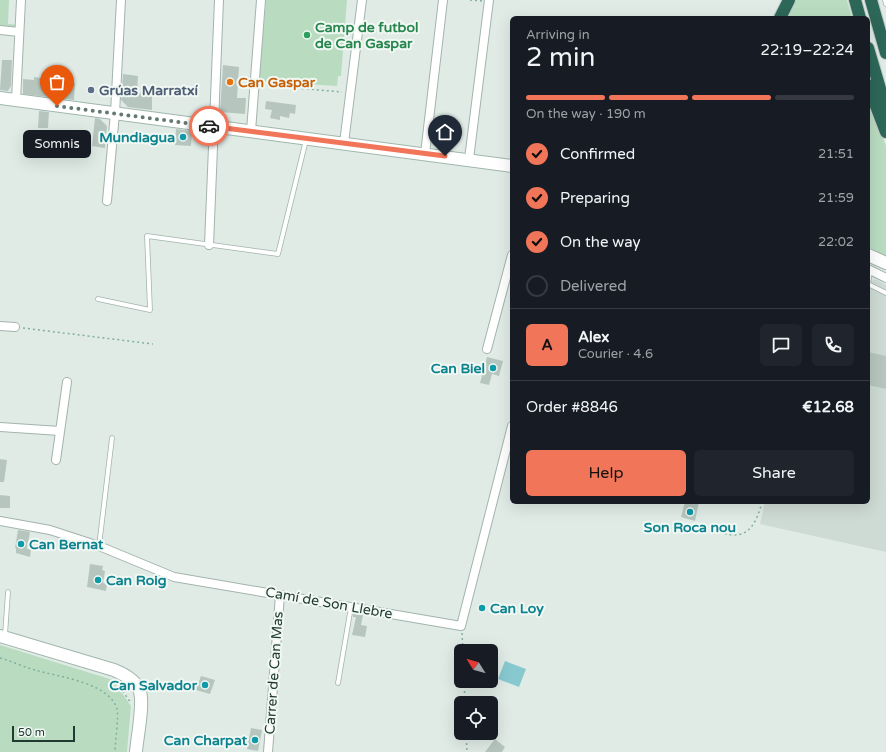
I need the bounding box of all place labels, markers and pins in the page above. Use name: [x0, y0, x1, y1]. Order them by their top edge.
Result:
place label: Camp de futbol de Can Gaspar: [315, 19, 418, 52]
marker: Camp de futbol de Can Gaspar: [302, 30, 312, 40]
pin: [40, 65, 74, 106]
place label: Can Gaspar: [238, 74, 316, 91]
marker: Can Gaspar: [225, 77, 235, 87]
place label: Grúas Marratxí: [99, 82, 198, 99]
marker: Grúas Marratxí: [86, 85, 96, 95]
pin: [428, 115, 462, 156]
place label: Mundiagua: [99, 129, 175, 146]
callout: Somnis: [23, 130, 91, 158]
marker: Mundiagua: [178, 132, 188, 142]
place label: Can Biel: [431, 360, 485, 377]
marker: Can Biel: [488, 363, 498, 373]
marker: Son Roca nou: [685, 507, 695, 517]
place label: Son Roca nou: [644, 519, 736, 536]
place label: Can Bernat: [29, 536, 104, 553]
marker: Can Bernat: [16, 539, 26, 549]
place label: Can Roig: [106, 572, 167, 589]
marker: Can Roig: [93, 575, 103, 585]
place label: Can Loy: [490, 600, 544, 617]
marker: Can Loy: [477, 603, 487, 613]
place label: Can Salvador: [109, 677, 198, 694]
marker: Can Salvador: [200, 680, 210, 690]
place label: Can Charpat: [164, 732, 248, 749]
marker: Can Charpat: [250, 735, 260, 745]

